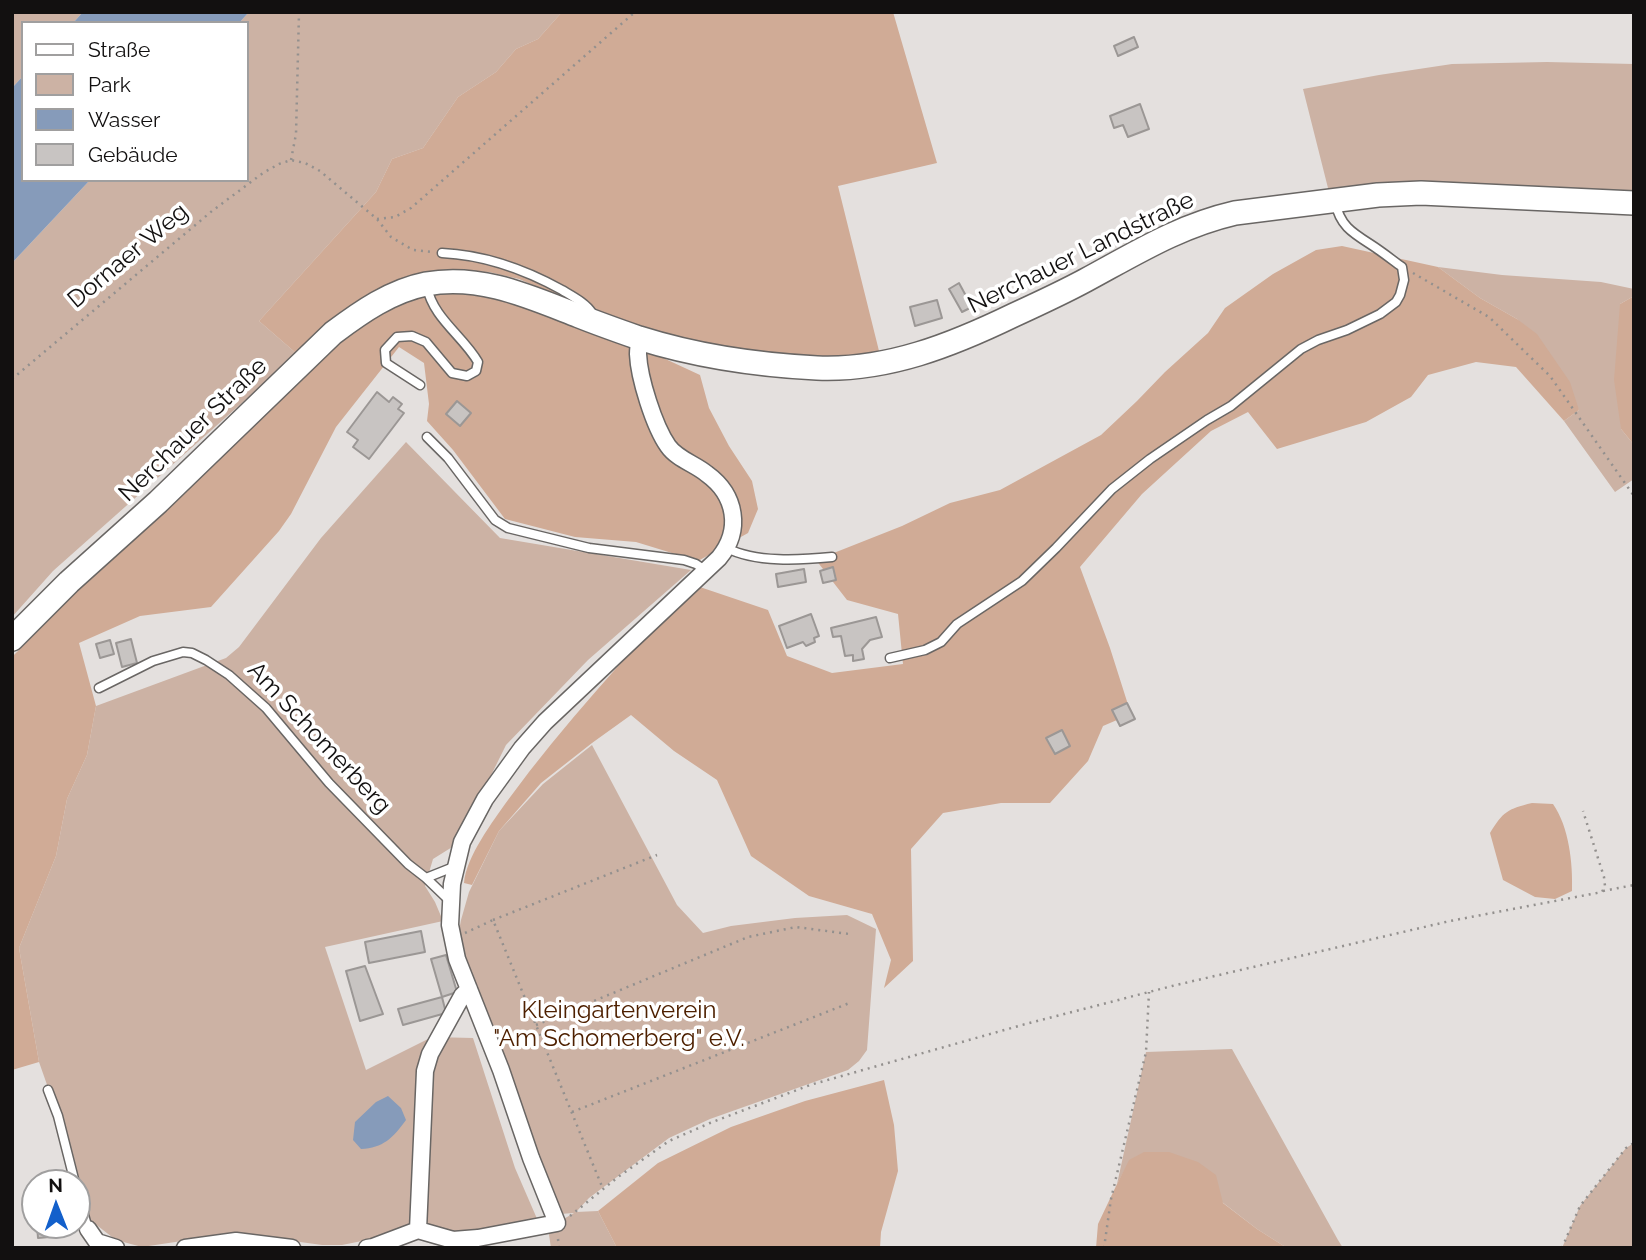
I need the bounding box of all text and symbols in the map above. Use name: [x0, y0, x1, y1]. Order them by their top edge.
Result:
legend: [21, 21, 248, 182]
text: Straße: [88, 37, 150, 62]
text: Park: [88, 72, 131, 97]
text: Wasser: [88, 107, 160, 132]
text: Gebäude: [88, 142, 178, 167]
street label: Nerchauer Landstraße: [963, 186, 1199, 320]
street label: Dornaer Weg: [62, 197, 194, 315]
street label: Nerchauer Straße: [113, 352, 273, 508]
street label: Am Schomerberg: [241, 656, 397, 820]
park label: Kleingartenverein "Am Schomerberg" e.V.: [493, 997, 745, 1053]
north arrow: [21, 1169, 91, 1239]
text: N: [48, 1174, 63, 1196]

